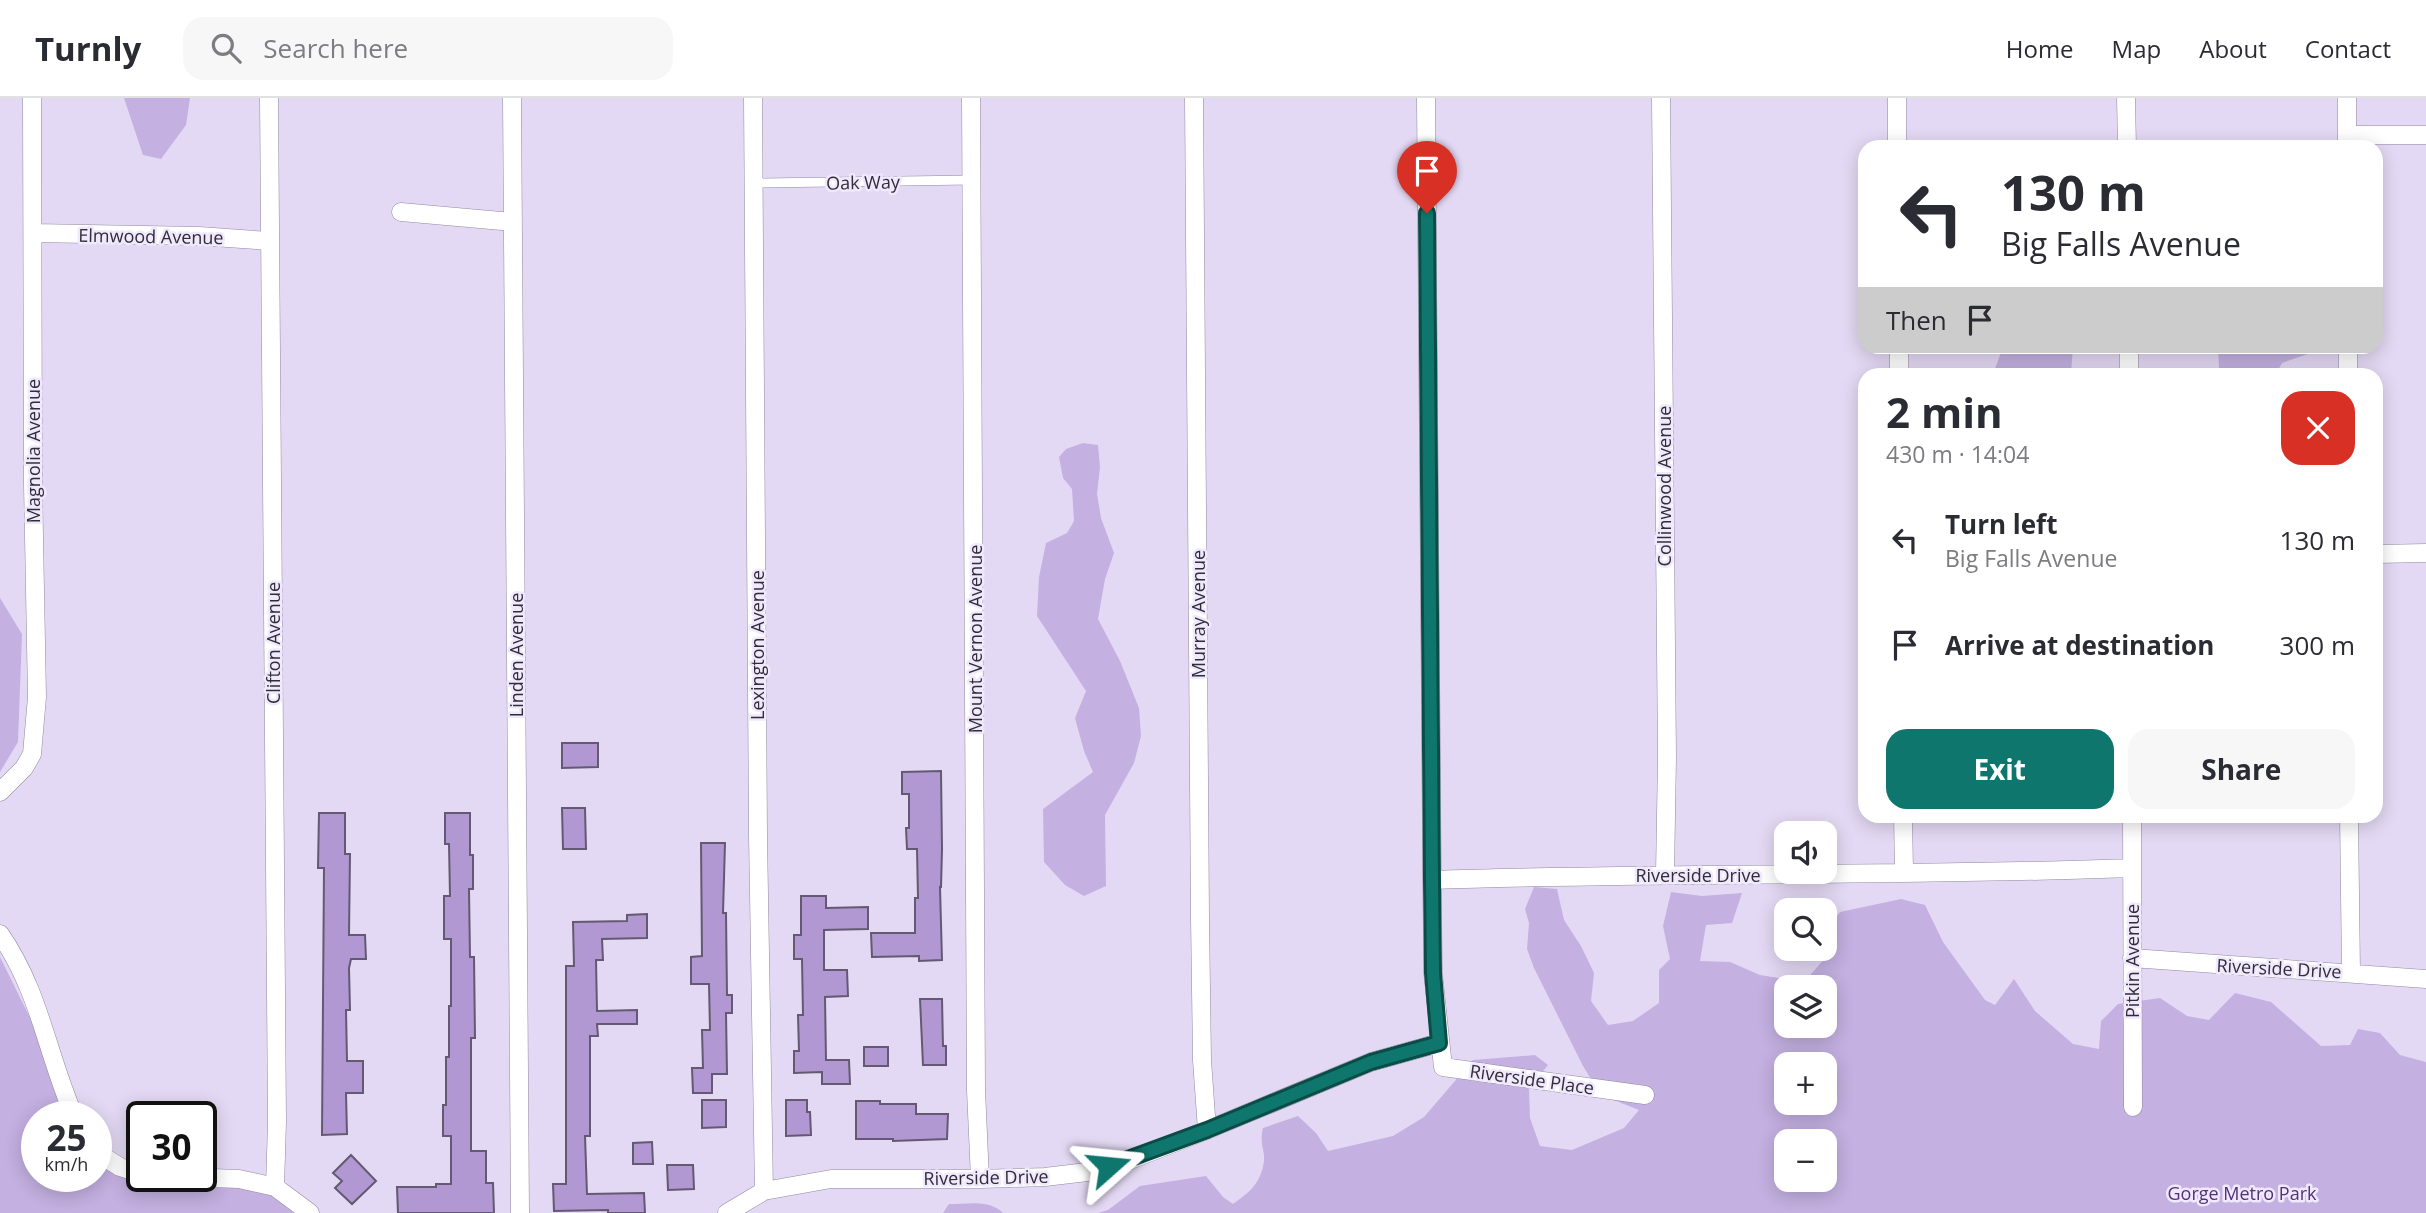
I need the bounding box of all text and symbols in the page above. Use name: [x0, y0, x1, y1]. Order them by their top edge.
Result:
search box: [183, 17, 673, 80]
text: Turnly: [35, 26, 141, 71]
icon: search: [207, 29, 245, 67]
text: Search here: [263, 30, 408, 66]
text: Home: [2006, 32, 2074, 65]
text: Map: [2112, 32, 2161, 65]
text: About: [2199, 32, 2267, 65]
text: Contact: [2305, 32, 2391, 65]
pin: [1397, 141, 1457, 213]
icon: arrive: [1408, 152, 1446, 190]
text: 130 m: [2001, 159, 2146, 225]
icon: left: [1886, 168, 1977, 259]
street label: Oak Way: [826, 169, 901, 195]
text: Big Falls Avenue: [2001, 222, 2241, 265]
street label: Elmwood Avenue: [78, 223, 224, 249]
icon: arrive: [1961, 301, 1999, 339]
text: Then: [1886, 302, 1947, 338]
street label: Magnolia Avenue: [21, 379, 45, 523]
text: 2 min: [1886, 383, 2003, 440]
button: close: [2281, 391, 2355, 465]
street label: Collinwood Avenue: [1652, 406, 1676, 566]
text: 430 m · 14:04: [1886, 438, 2029, 470]
text: Turn left: [1945, 506, 2057, 542]
icon: left: [1886, 521, 1924, 559]
text: 130 m: [2280, 522, 2355, 558]
text: Big Falls Avenue: [1945, 542, 2117, 574]
street label: Mount Vernon Avenue: [963, 545, 987, 733]
street label: Murray Avenue: [1186, 550, 1210, 678]
street label: Lexington Avenue: [745, 570, 769, 720]
street label: Clifton Avenue: [261, 582, 285, 704]
street label: Linden Avenue: [504, 593, 528, 717]
icon: arrive: [1886, 626, 1924, 664]
text: Arrive at destination: [1945, 627, 2214, 663]
text: 300 m: [2280, 627, 2355, 663]
button: Exit: [1886, 729, 2114, 809]
button: Share: [2128, 729, 2355, 809]
map controls: [1774, 821, 1837, 1192]
button: sound: [1774, 821, 1837, 884]
street label: Riverside Drive: [1635, 863, 1761, 887]
button: search: [1774, 898, 1837, 961]
street label: Pitkin Avenue: [2120, 904, 2144, 1018]
street label: Riverside Drive: [2216, 953, 2342, 983]
button: layers: [1774, 975, 1837, 1038]
button: +: [1774, 1052, 1837, 1115]
street label: Riverside Place: [1468, 1058, 1596, 1100]
speed limit sign: 30: [126, 1101, 217, 1192]
text: 25: [46, 1114, 87, 1161]
position arrow: [1072, 1129, 1146, 1203]
button: −: [1774, 1129, 1837, 1192]
text: km/h: [45, 1152, 88, 1176]
street label: Riverside Drive: [923, 1164, 1049, 1190]
park label: Gorge Metro Park: [2167, 1181, 2317, 1205]

